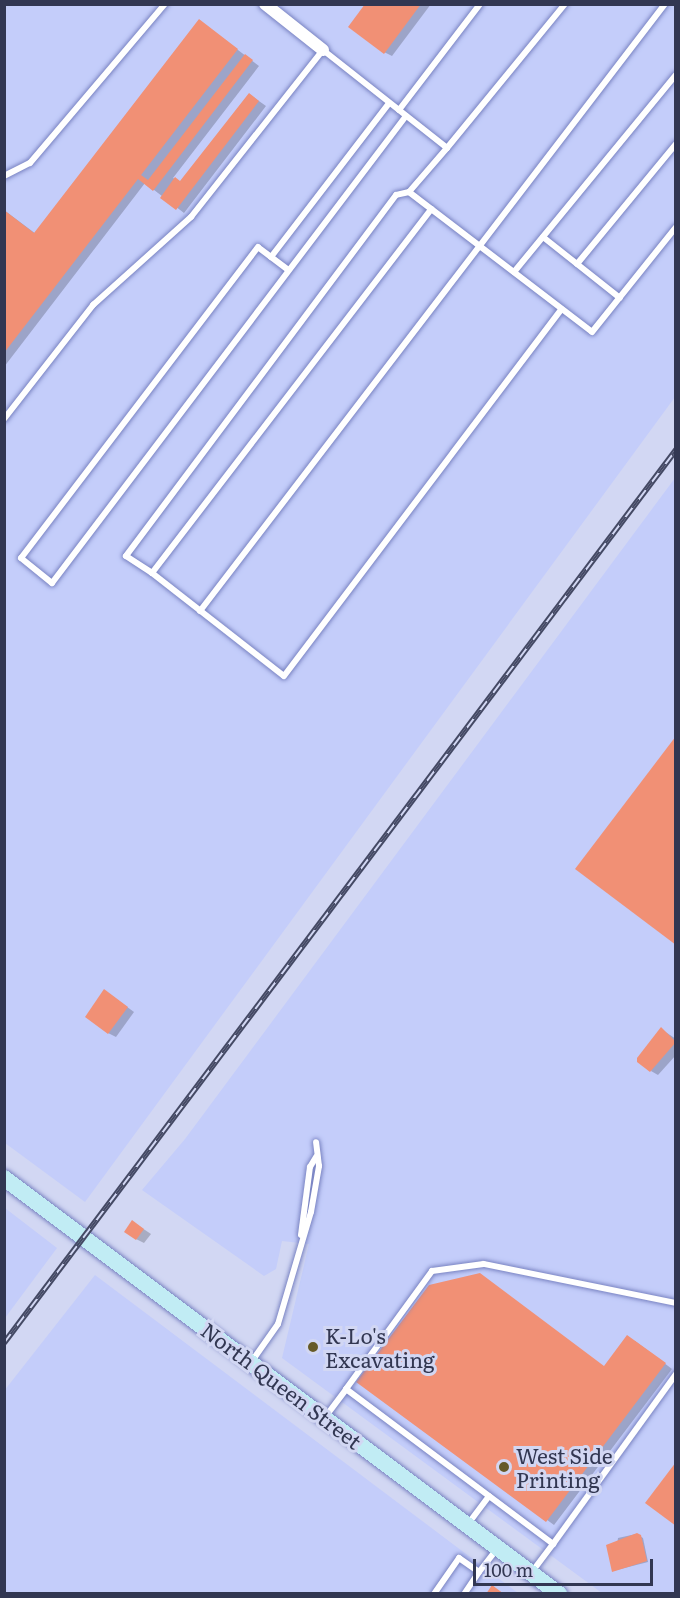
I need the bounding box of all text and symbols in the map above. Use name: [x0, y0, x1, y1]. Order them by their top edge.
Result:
street label: North Queen Street: [197, 1317, 367, 1453]
place label: K-Lo's Excavating: [325, 1322, 435, 1372]
marker: K-Lo's Excavating: [306, 1340, 320, 1354]
place label: West Side Printing: [516, 1442, 613, 1492]
marker: West Side Printing: [497, 1460, 511, 1474]
scale bar: [476, 1547, 656, 1585]
text: 100 m: [484, 1556, 533, 1583]

